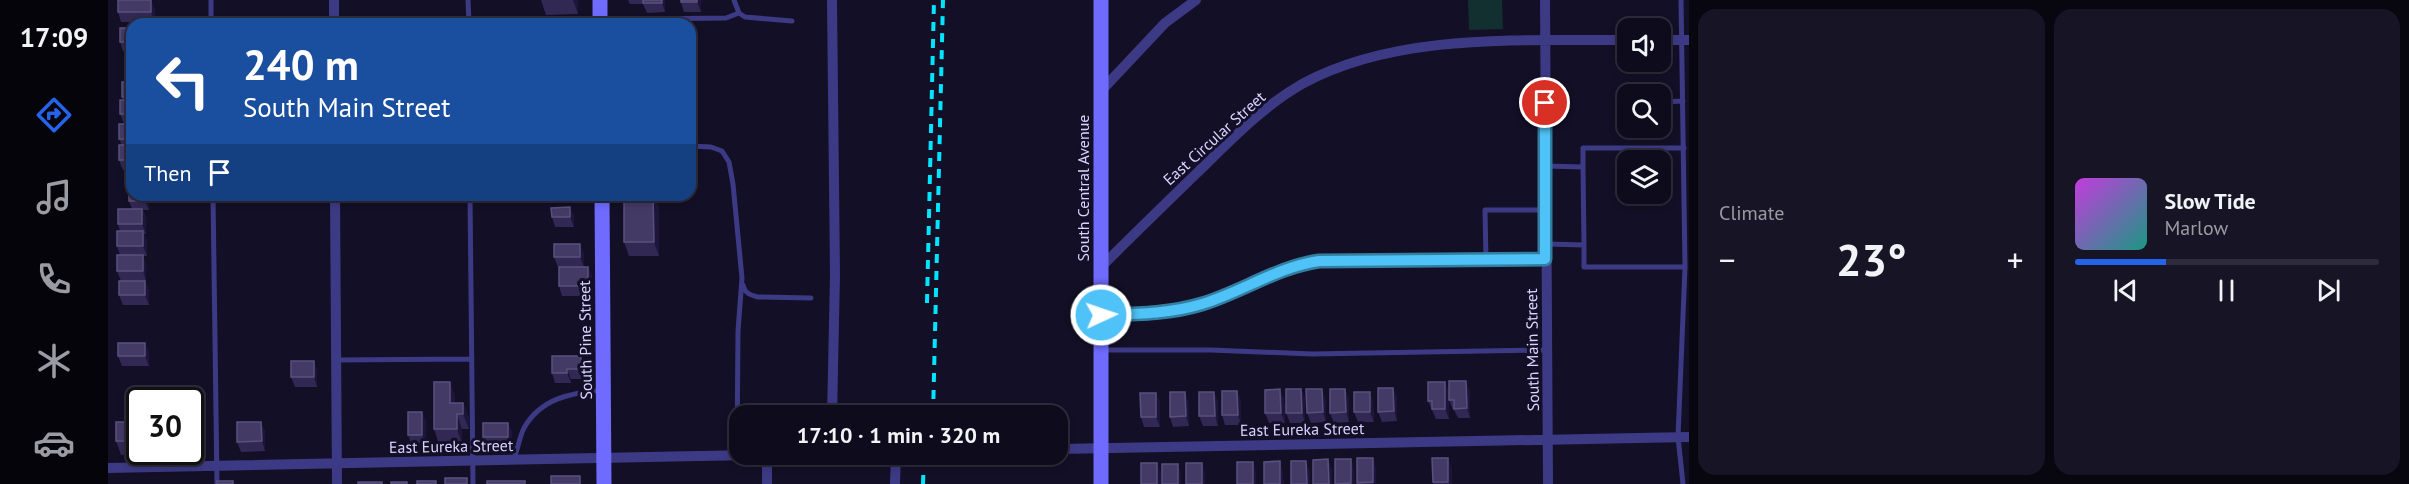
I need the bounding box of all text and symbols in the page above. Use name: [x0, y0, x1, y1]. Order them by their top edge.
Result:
map controls: [1617, 18, 1671, 204]
button: sound: [1617, 18, 1671, 72]
text: 17:09: [20, 20, 88, 54]
text: 240 m: [243, 37, 359, 92]
icon: left: [144, 42, 222, 120]
pin: [1519, 77, 1570, 128]
button: search: [1617, 84, 1671, 138]
street label: East Circular Street: [1159, 86, 1270, 189]
icon: arrive: [1528, 86, 1561, 119]
text: South Main Street: [243, 90, 450, 124]
icon: directions: [33, 94, 75, 136]
street label: South Central Avenue: [1073, 115, 1093, 261]
button: layers: [1617, 150, 1671, 204]
icon: arrive: [203, 156, 236, 189]
text: Then: [144, 159, 191, 187]
icon: music: [33, 176, 75, 218]
text: Slow Tide: [2165, 187, 2256, 215]
text: Climate: [1719, 200, 1785, 226]
text: Marlow: [2165, 215, 2228, 241]
text: 23°: [1836, 230, 1907, 288]
text: −: [1719, 238, 1736, 281]
text: +: [2007, 238, 2023, 281]
icon: phone: [33, 258, 75, 300]
icon: previous: [2109, 274, 2142, 307]
icon: pause: [2210, 274, 2243, 307]
icon: next: [2312, 274, 2345, 307]
street label: South Pine Street: [574, 280, 596, 400]
position arrow: [1069, 283, 1133, 347]
street label: South Main Street: [1521, 288, 1543, 412]
icon: climate: [33, 340, 75, 382]
speed limit sign: 30: [126, 387, 204, 465]
street label: East Eureka Street: [1240, 418, 1365, 440]
text: 17:10 · 1 min · 320 m: [797, 421, 1000, 449]
icon: car: [33, 422, 75, 464]
street label: East Eureka Street: [389, 435, 514, 457]

